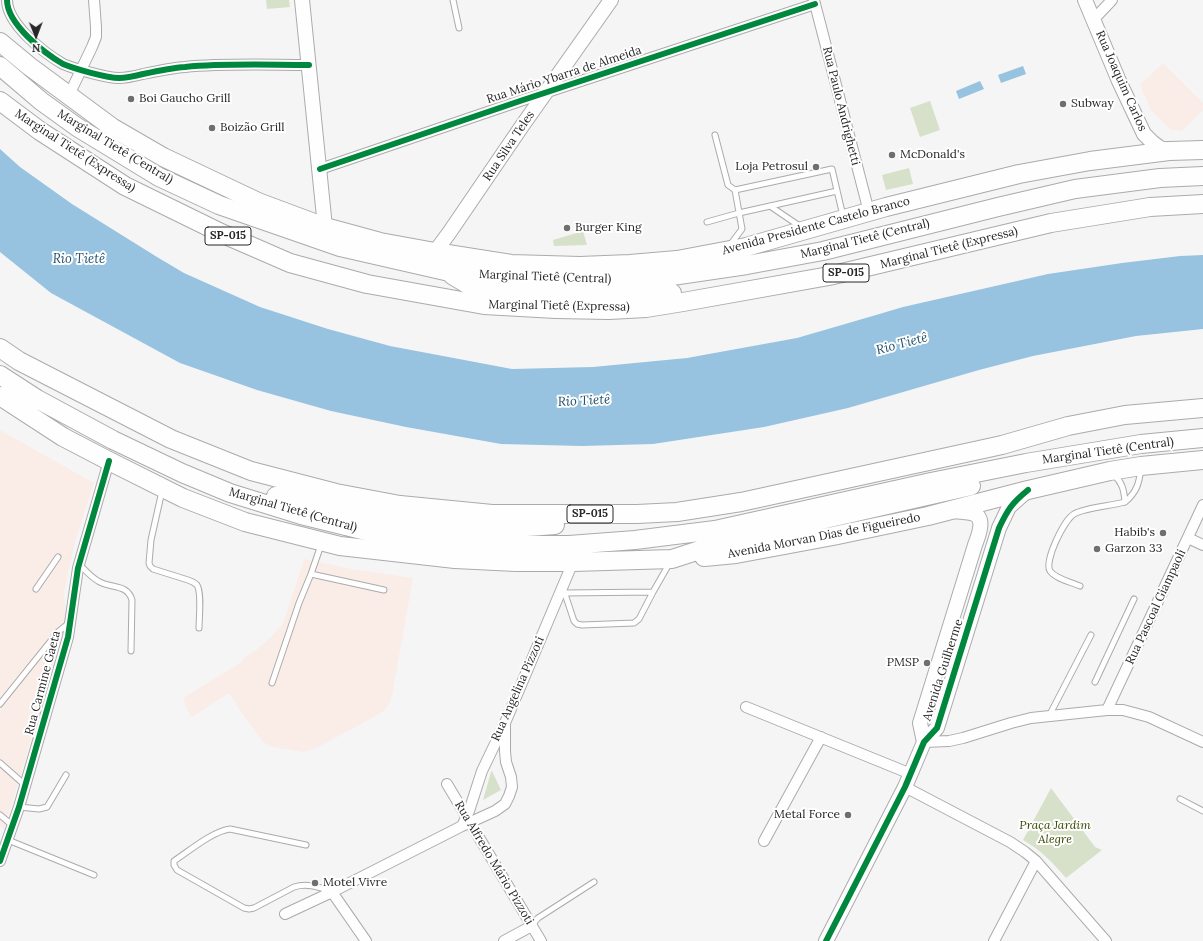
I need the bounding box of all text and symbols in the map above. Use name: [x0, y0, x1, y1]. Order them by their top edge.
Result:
north arrow: [16, 16, 56, 56]
street label: Rua Joaquim Carlos: [1092, 29, 1150, 133]
text: N: [32, 41, 41, 55]
street label: Rua Mário Ybarra de Almeida: [485, 43, 643, 107]
street label: Rua Paulo Andrighetti: [819, 45, 863, 167]
place label: Boi Gaucho Grill: [139, 92, 230, 106]
marker: Boi Gaucho Grill: [126, 94, 136, 104]
place label: Subway: [1071, 97, 1114, 111]
marker: Subway: [1058, 99, 1068, 109]
street label: Marginal Tietê (Expressa): [12, 106, 138, 196]
street label: Marginal Tietê (Central): [55, 107, 175, 187]
street label: Rua Silva Teles: [480, 108, 538, 184]
place label: Boizão Grill: [220, 121, 285, 135]
marker: Boizão Grill: [207, 123, 217, 133]
place label: McDonald's: [900, 148, 965, 162]
marker: McDonald's: [887, 150, 897, 160]
place label: Loja Petrosul: [735, 160, 808, 174]
marker: Loja Petrosul: [811, 162, 821, 172]
street label: Avenida Presidente Castelo Branco: [720, 194, 912, 258]
street label: Marginal Tietê (Central): [799, 216, 931, 262]
place label: Burger King: [575, 221, 642, 235]
marker: Burger King: [562, 223, 572, 233]
street label: Marginal Tietê (Expressa): [879, 224, 1019, 272]
road number: SP-015: [205, 227, 251, 245]
water label: Rio Tietê: [53, 251, 105, 267]
road number: SP-015: [823, 264, 869, 282]
street label: Marginal Tietê (Central): [479, 267, 611, 287]
street label: Marginal Tietê (Expressa): [488, 298, 630, 314]
water label: Rio Tietê: [875, 330, 929, 358]
water label: Rio Tietê: [557, 392, 611, 410]
street label: Marginal Tietê (Central): [1041, 435, 1175, 467]
street label: Marginal Tietê (Central): [227, 485, 359, 535]
road number: SP-015: [567, 505, 613, 523]
street label: Avenida Morvan Dias de Figueiredo: [726, 510, 922, 562]
place label: Habib's: [1114, 526, 1155, 540]
marker: Habib's: [1158, 528, 1168, 538]
place label: Garzon 33: [1105, 542, 1162, 556]
marker: Garzon 33: [1092, 544, 1102, 554]
street label: Rua Pascoal Giampaoli: [1123, 547, 1189, 667]
street label: Avenida Guilherme: [920, 617, 966, 723]
street label: Rua Carmine Gaeta: [22, 629, 64, 737]
street label: Rua Angelina Pizzoti: [488, 634, 548, 744]
place label: PMSP: [887, 656, 919, 670]
marker: PMSP: [922, 658, 932, 668]
street label: Rua Alfredo Mário Pizzoti: [451, 799, 537, 927]
place label: Metal Force: [774, 808, 840, 822]
marker: Metal Force: [843, 810, 853, 820]
park label: Praça Jardim Alegre: [1019, 819, 1091, 847]
place label: Motel Vivre: [323, 876, 387, 890]
marker: Motel Vivre: [310, 878, 320, 888]

